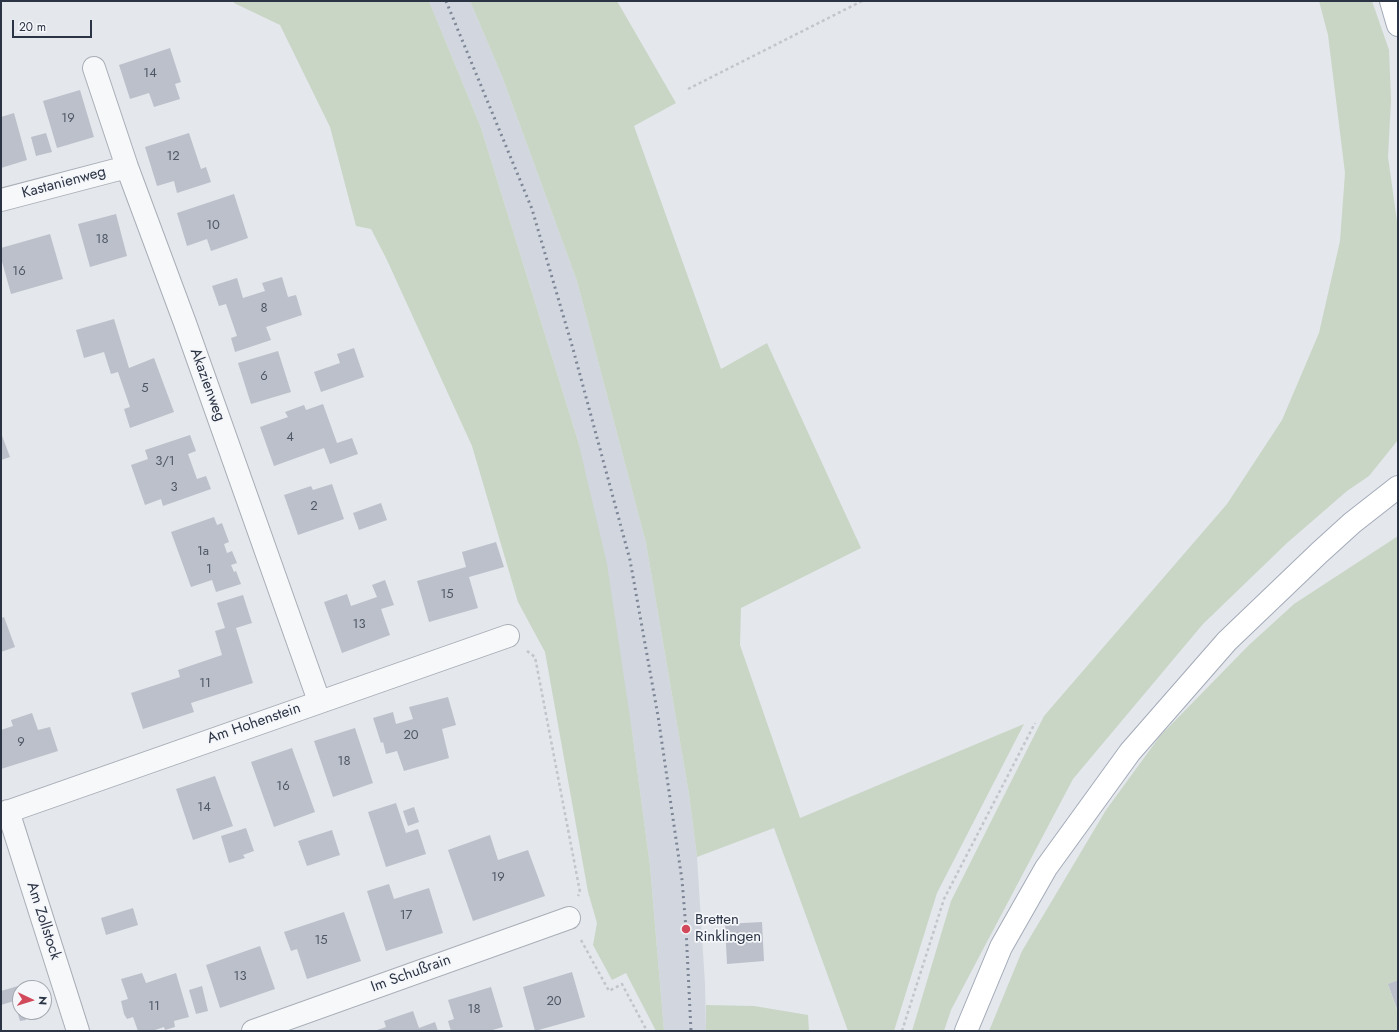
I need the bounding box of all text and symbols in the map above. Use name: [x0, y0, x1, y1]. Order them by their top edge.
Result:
scale bar: [14, 12, 94, 38]
text: 20 m: [19, 18, 46, 36]
house number: 14: [143, 66, 157, 82]
house number: 19: [61, 111, 75, 127]
house number: 12: [166, 149, 180, 165]
street label: Kastanienweg: [20, 163, 108, 203]
house number: 10: [206, 218, 220, 234]
house number: 18: [96, 232, 108, 248]
house number: 16: [12, 264, 26, 280]
house number: 8: [260, 301, 268, 317]
street label: Akazienweg: [185, 346, 229, 424]
house number: 6: [260, 369, 268, 385]
house number: 5: [141, 381, 149, 397]
house number: 4: [286, 430, 294, 446]
house number: 3/1: [155, 454, 175, 470]
house number: 3: [170, 480, 178, 496]
house number: 2: [310, 499, 318, 515]
house number: 1a: [197, 544, 209, 560]
house number: 1: [206, 562, 212, 578]
house number: 15: [440, 587, 454, 603]
house number: 13: [353, 617, 365, 633]
house number: 11: [199, 676, 211, 692]
street label: Am Hohenstein: [205, 700, 303, 748]
house number: 20: [403, 728, 419, 744]
house number: 9: [17, 735, 25, 751]
house number: 18: [338, 754, 350, 770]
house number: 16: [276, 779, 290, 795]
house number: 14: [197, 800, 211, 816]
house number: 19: [491, 870, 505, 886]
street label: Am Zollstock: [22, 880, 64, 962]
house number: 17: [400, 908, 412, 924]
place label: Bretten Rinklingen: [695, 911, 761, 946]
marker: Bretten Rinklingen: [680, 923, 692, 935]
house number: 15: [314, 933, 328, 949]
street label: Im Schußrain: [369, 951, 453, 997]
house number: 13: [234, 969, 246, 985]
north arrow: [12, 980, 52, 1020]
house number: 20: [546, 994, 562, 1010]
text: N: [35, 996, 51, 1006]
house number: 11: [148, 999, 160, 1015]
house number: 18: [468, 1002, 480, 1018]

